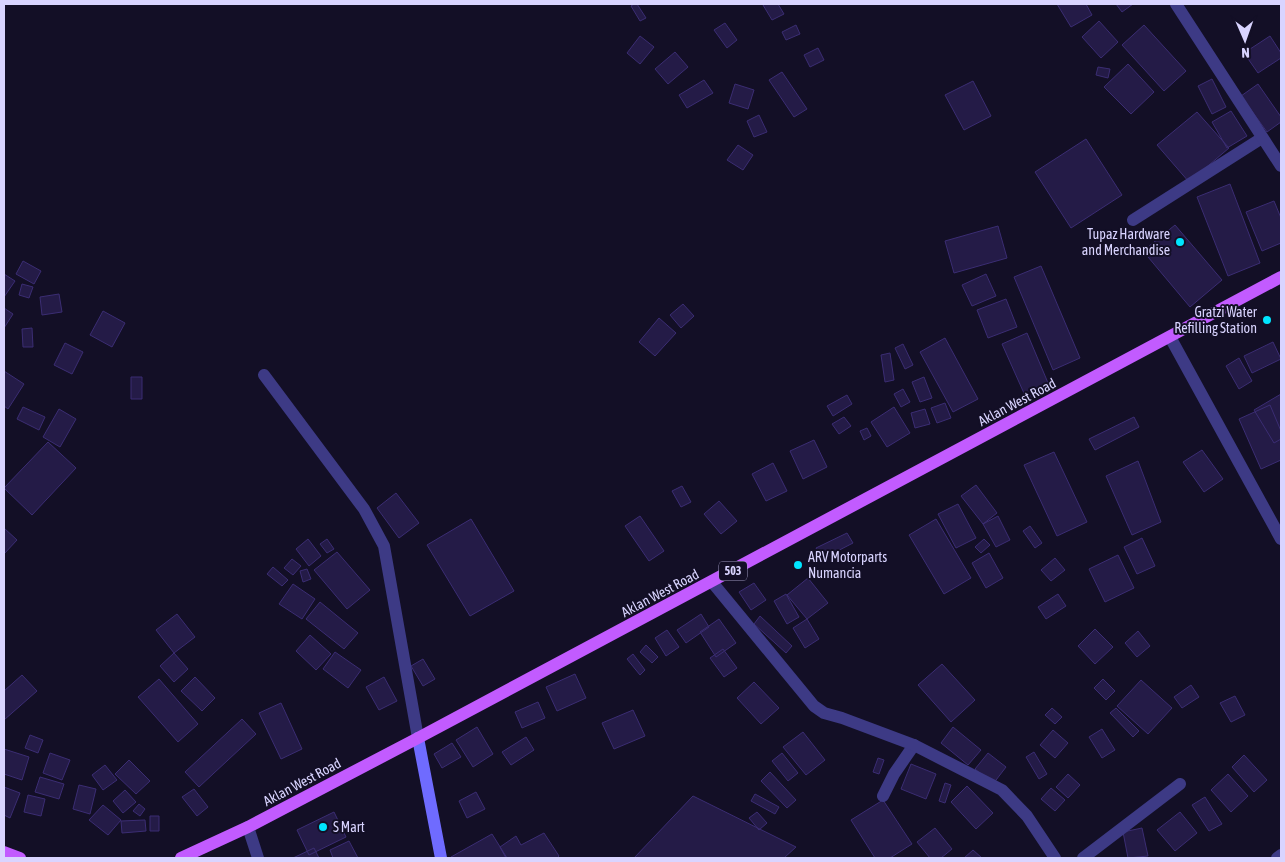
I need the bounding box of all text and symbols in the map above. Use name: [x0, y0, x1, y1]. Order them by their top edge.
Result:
north arrow: [1220, 15, 1270, 65]
text: N: [1241, 45, 1250, 61]
place label: Tupaz Hardware and Merchandise: [1082, 226, 1170, 258]
marker: Tupaz Hardware and Merchandise: [1174, 236, 1186, 248]
place label: Gratzi Water Refilling Station: [1174, 304, 1258, 336]
marker: Gratzi Water Refilling Station: [1261, 314, 1273, 326]
street label: Aklan West Road: [975, 375, 1059, 429]
place label: ARV Motorparts Numancia: [808, 549, 887, 581]
marker: ARV Motorparts Numancia: [792, 559, 804, 571]
road number: 503: [719, 562, 747, 580]
street label: Aklan West Road: [618, 566, 702, 620]
street label: Aklan West Road: [260, 755, 344, 809]
place label: S Mart: [333, 819, 365, 835]
marker: S Mart: [317, 821, 329, 833]

